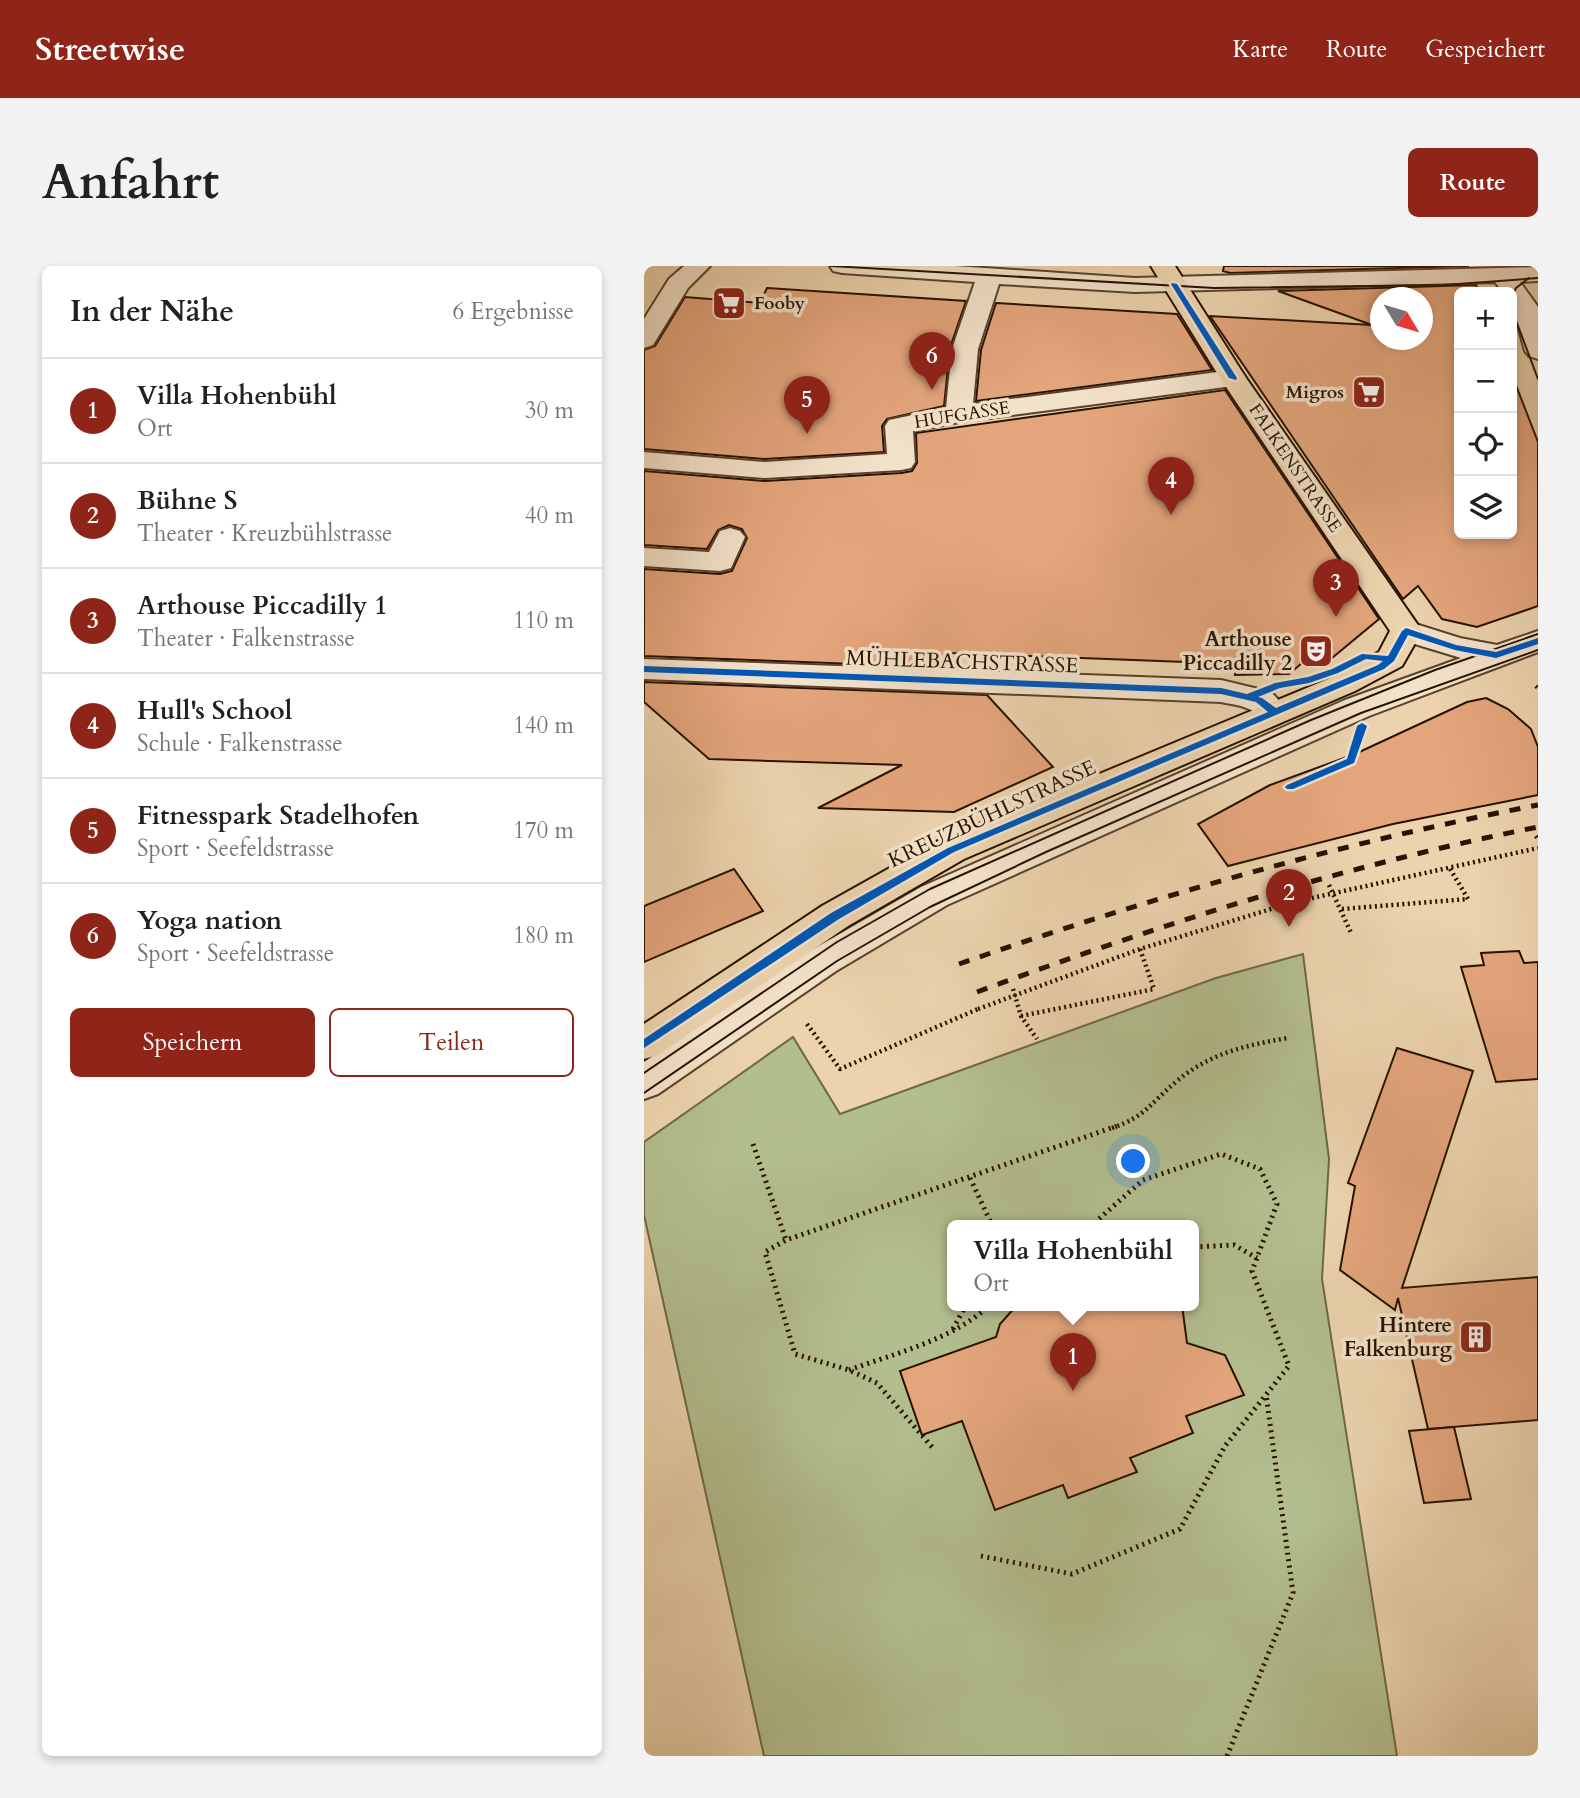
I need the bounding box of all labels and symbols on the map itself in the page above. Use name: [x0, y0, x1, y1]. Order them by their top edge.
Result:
supermarket icon: Fooby: [710, 284, 748, 322]
north arrow: [1370, 287, 1433, 350]
place label: Fooby: [754, 291, 806, 316]
pin: 6: [909, 332, 955, 390]
supermarket icon: Migros: [1350, 373, 1388, 411]
pin: 5: [784, 376, 830, 434]
place label: Migros: [1286, 380, 1344, 405]
street label: HUFGASSE: [913, 395, 1011, 435]
street label: FALKENSTRASSE: [1243, 399, 1347, 537]
pin: 4: [1148, 457, 1194, 515]
pin: 3: [1313, 559, 1359, 617]
place label: Arthouse Piccadilly 2: [1183, 625, 1292, 678]
theatre icon: Arthouse Piccadilly 2: [1297, 632, 1335, 670]
street label: MÜHLEBACHSTRASSE: [845, 643, 1079, 681]
street label: KREUZBÜHLSTRASSE: [883, 753, 1101, 875]
pin: 2: [1266, 869, 1312, 927]
your location: [1116, 1144, 1150, 1178]
place label: Hintere Falkenburg: [1344, 1311, 1452, 1364]
building icon: Hintere Falkenburg: [1457, 1318, 1495, 1356]
pin: 1: [1050, 1333, 1096, 1391]

